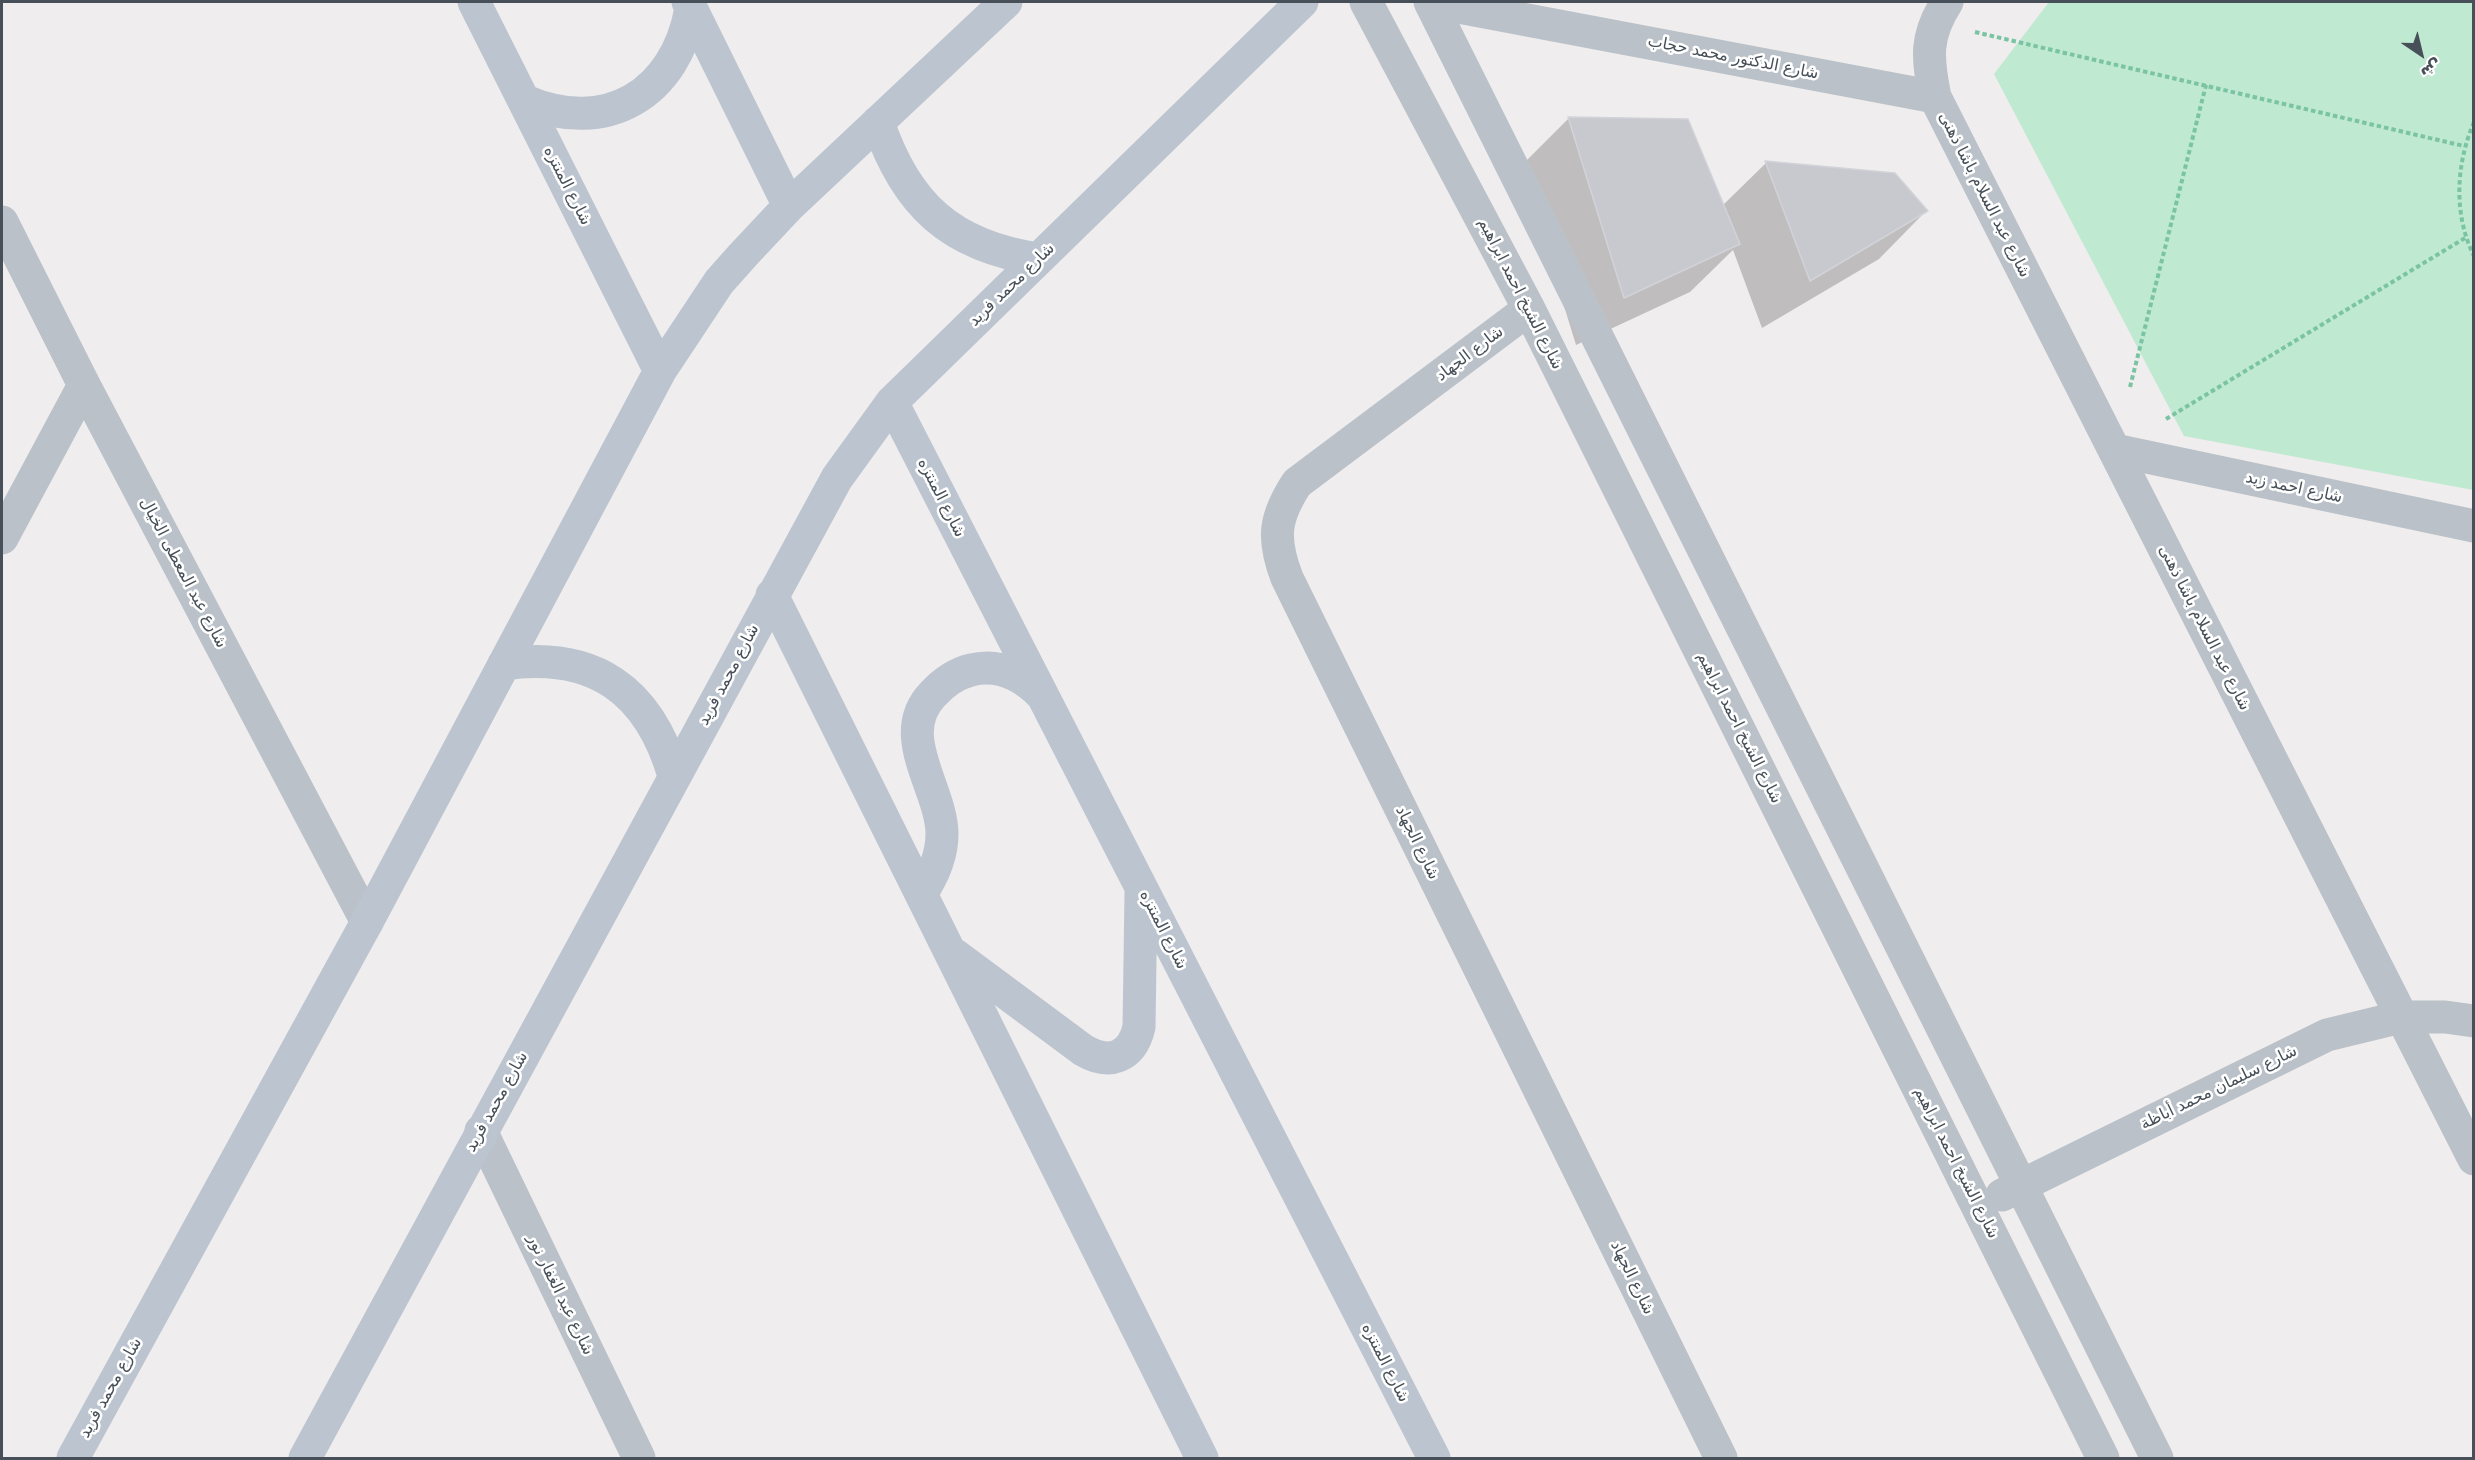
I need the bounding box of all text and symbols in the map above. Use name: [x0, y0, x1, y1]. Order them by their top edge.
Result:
north arrow: [2391, 24, 2451, 84]
street label: شارع الدكتور محمد حجاب: [1646, 32, 1820, 84]
text: ش: [2417, 55, 2446, 83]
street label: شارع عبد السلام باشا ذهنى: [1934, 109, 2034, 281]
street label: شارع المنتزه: [539, 143, 595, 229]
street label: شارع الشيخ احمد ابراهيم: [1473, 215, 1567, 373]
street label: شارع محمد فريد: [965, 239, 1059, 331]
street label: شارع الجهاد: [1432, 322, 1508, 386]
street label: شارع المنتزه: [913, 455, 969, 541]
street label: شارع احمد زيد: [2244, 468, 2344, 508]
street label: شارع عبد المعطى الخيال: [135, 495, 231, 651]
street label: شارع عبد السلام باشا ذهنى: [2154, 542, 2254, 714]
street label: شارع محمد فريد: [694, 621, 764, 729]
street label: شارع الشيخ احمد ابراهيم: [1692, 649, 1786, 807]
street label: شارع الجهاد: [1391, 803, 1443, 883]
street label: شارع المنتزه: [1135, 887, 1191, 973]
street label: شارع سليمان محمد أباظة: [2138, 1042, 2300, 1134]
street label: شارع محمد فريد: [462, 1049, 532, 1155]
street label: شارع الشيخ احمد ابراهيم: [1909, 1084, 2003, 1242]
street label: شارع عبد الغفار نور: [522, 1232, 598, 1358]
street label: شارع الجهاد: [1606, 1238, 1658, 1318]
street label: شارع المنتزه: [1357, 1320, 1413, 1406]
street label: شارع محمد فريد: [76, 1335, 146, 1441]

